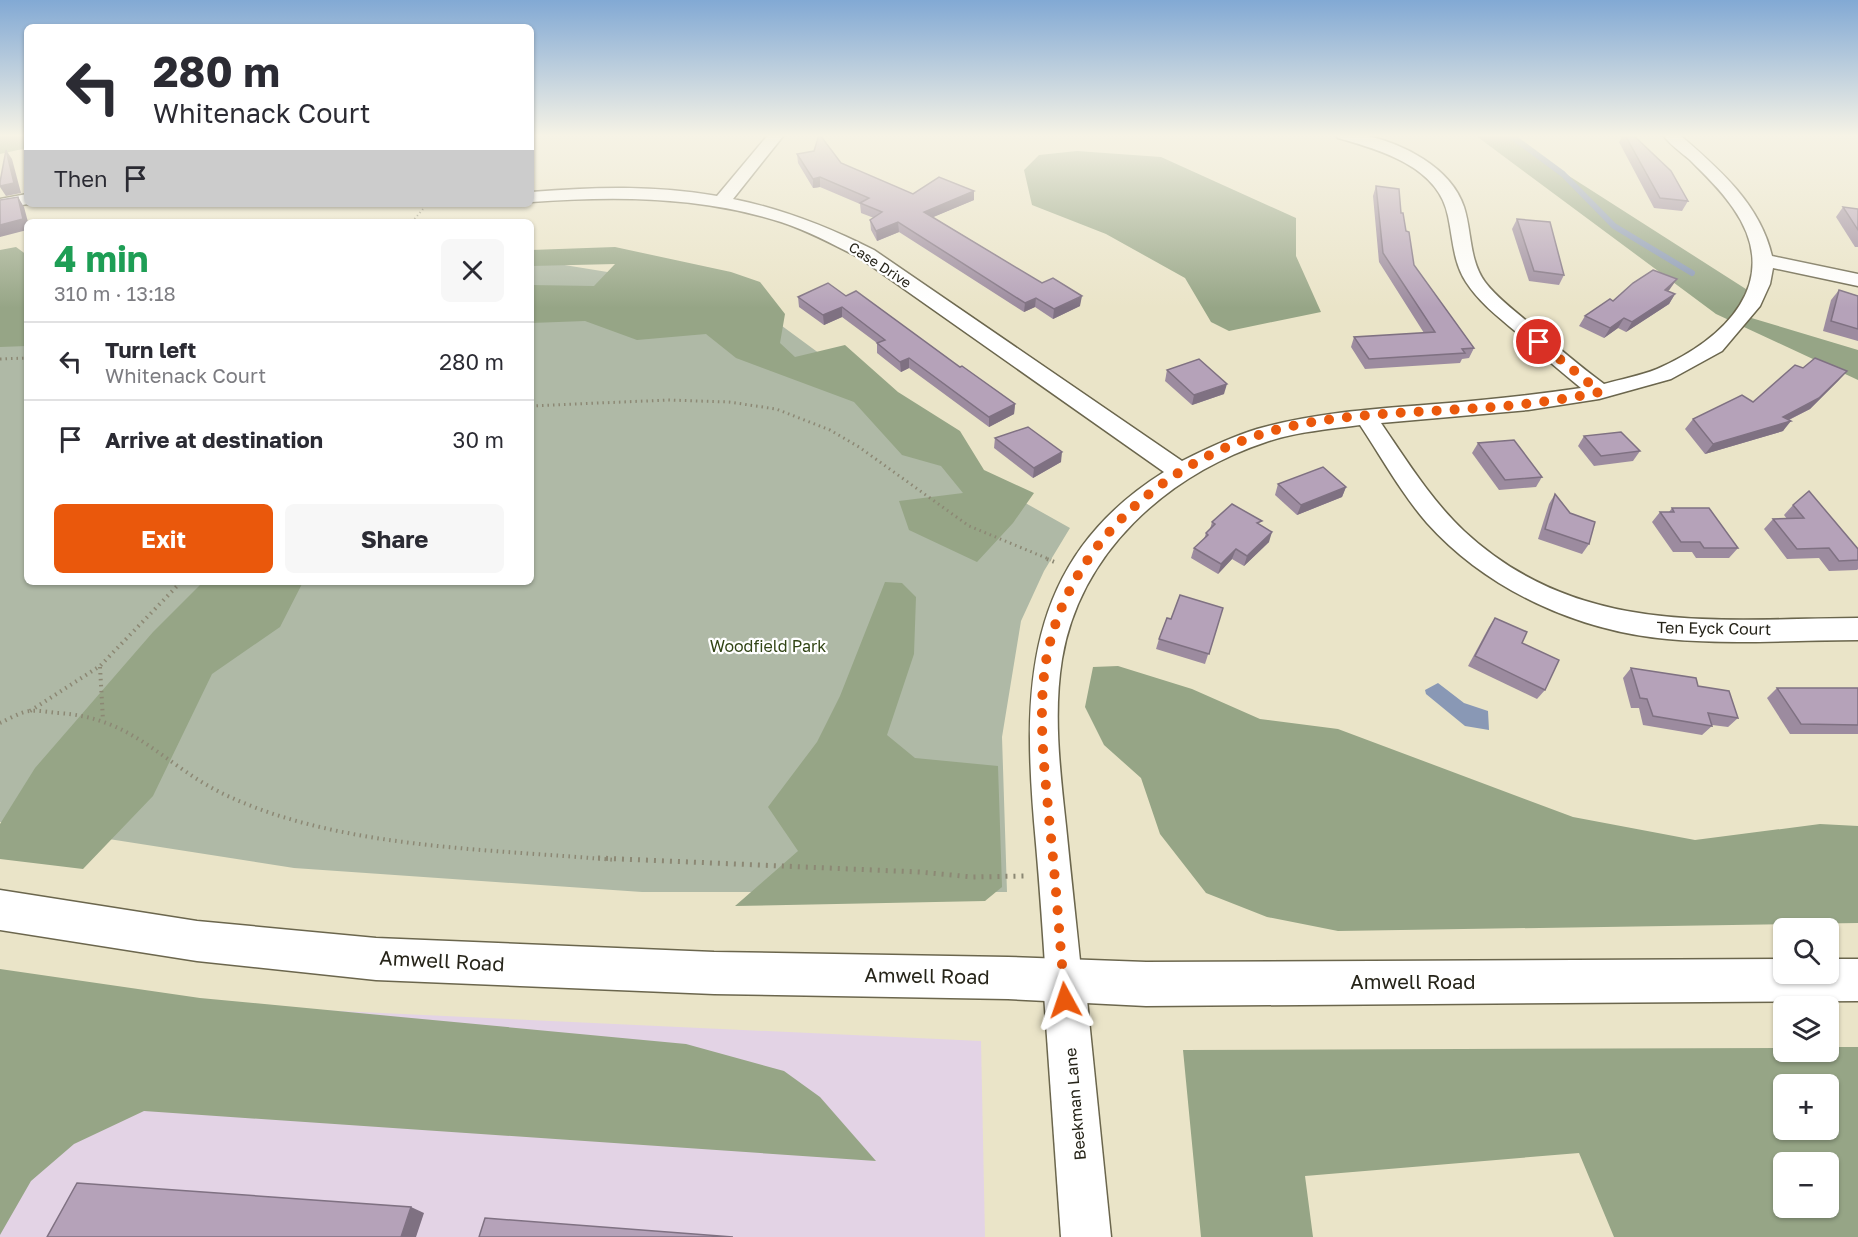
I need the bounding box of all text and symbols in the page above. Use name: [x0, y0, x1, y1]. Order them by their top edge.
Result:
text: 280 m: [153, 46, 280, 96]
icon: left: [54, 48, 132, 126]
text: Whitenack Court: [153, 97, 371, 129]
icon: arrive: [119, 162, 152, 195]
text: Then: [54, 165, 107, 192]
text: 4 min: [54, 237, 149, 280]
street label: Case Drive: [846, 238, 915, 291]
button: close: [441, 239, 504, 302]
text: 310 m · 13:18: [54, 281, 176, 305]
pin: [1513, 316, 1564, 367]
icon: arrive: [1522, 325, 1555, 358]
text: Turn left: [105, 336, 196, 363]
icon: left: [54, 345, 87, 378]
text: 280 m: [439, 348, 504, 375]
text: Whitenack Court: [105, 363, 266, 387]
icon: arrive: [54, 423, 87, 456]
text: Arrive at destination: [105, 426, 323, 453]
text: 30 m: [453, 426, 504, 453]
button: Exit: [54, 504, 273, 573]
button: Share: [285, 504, 504, 573]
street label: Ten Eyck Court: [1656, 617, 1772, 639]
park label: Woodfield Park: [710, 636, 826, 656]
map controls: [1773, 918, 1839, 1218]
button: search: [1773, 918, 1839, 984]
street label: Amwell Road: [379, 945, 505, 975]
street label: Amwell Road: [864, 962, 990, 988]
position arrow: [1033, 968, 1097, 1032]
street label: Amwell Road: [1350, 969, 1476, 993]
button: layers: [1773, 996, 1839, 1062]
street label: Beekman Lane: [1060, 1047, 1090, 1161]
button: +: [1773, 1074, 1839, 1140]
button: −: [1773, 1152, 1839, 1218]

